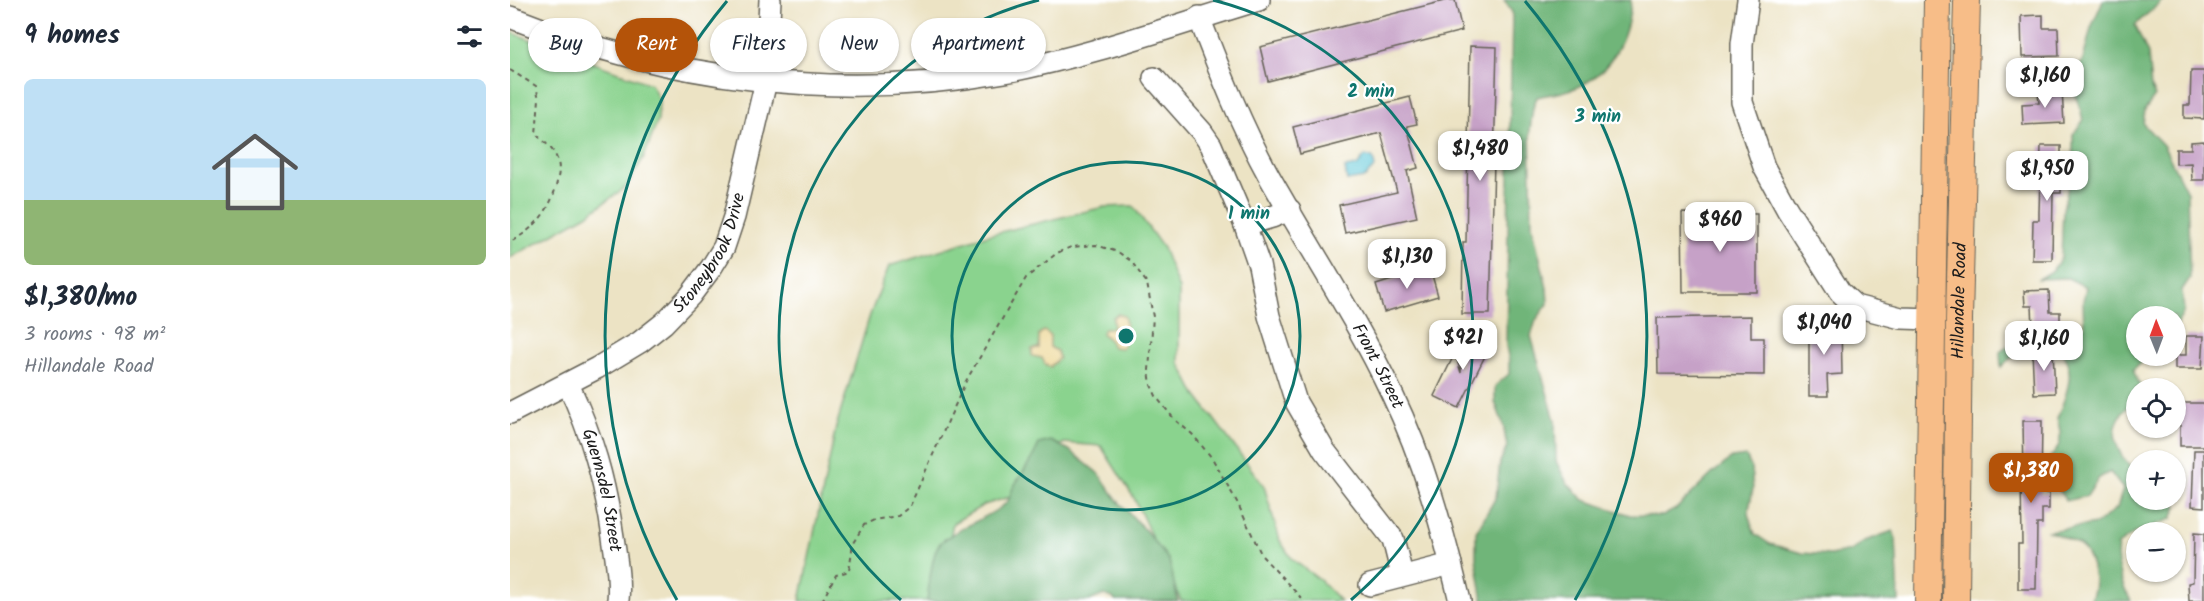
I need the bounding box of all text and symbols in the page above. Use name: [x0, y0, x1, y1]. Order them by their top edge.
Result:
text: 9 homes: [24, 15, 120, 57]
chip: Buy: [528, 18, 603, 72]
chip: Rent: [615, 18, 698, 72]
chip: Filters: [710, 18, 807, 72]
chip: New: [819, 18, 899, 72]
chip: Apartment: [911, 18, 1046, 72]
icon: filters: [453, 20, 486, 53]
pin: $1,160: [1996, 58, 2094, 109]
text: $1,160: [2020, 61, 2070, 93]
text: 2 min: [1348, 78, 1394, 107]
text: 3 min: [1574, 103, 1621, 132]
icon: home: [201, 118, 309, 226]
pin: $1,480: [1431, 131, 1529, 182]
text: $1,480: [1452, 134, 1508, 166]
pin: $1,950: [1998, 151, 2096, 202]
text: $1,950: [2020, 154, 2074, 186]
street label: Stoneybrook Drive: [666, 190, 754, 321]
text: 1 min: [1228, 200, 1270, 229]
pin: $960: [1684, 202, 1756, 253]
text: $960: [1698, 205, 1742, 237]
pin: $1,130: [1358, 239, 1456, 290]
street label: Hillandale Road: [1944, 241, 1975, 359]
text: $1,130: [1382, 242, 1432, 274]
text: $1,380/mo: [24, 277, 137, 319]
pin: $1,040: [1775, 305, 1873, 356]
north arrow: [2126, 306, 2186, 366]
map controls: [2126, 306, 2186, 582]
text: $1,040: [1797, 308, 1851, 340]
street label: Front Street: [1343, 318, 1412, 415]
text: 3 rooms · 98 m²: [24, 319, 165, 351]
pin: $921: [1427, 320, 1499, 371]
pin: $1,160: [1995, 321, 2093, 372]
text: $921: [1443, 323, 1483, 355]
text: $1,160: [2019, 324, 2069, 356]
centre of rings: [1116, 326, 1136, 346]
text: Hillandale Road: [24, 351, 153, 383]
button: locate: [2126, 378, 2186, 438]
street label: Guernsdel Street: [573, 425, 630, 555]
button: +: [2126, 450, 2186, 510]
pin: $1,380: [1982, 453, 2080, 504]
text: $1,380: [2003, 456, 2059, 488]
button: −: [2126, 522, 2186, 582]

